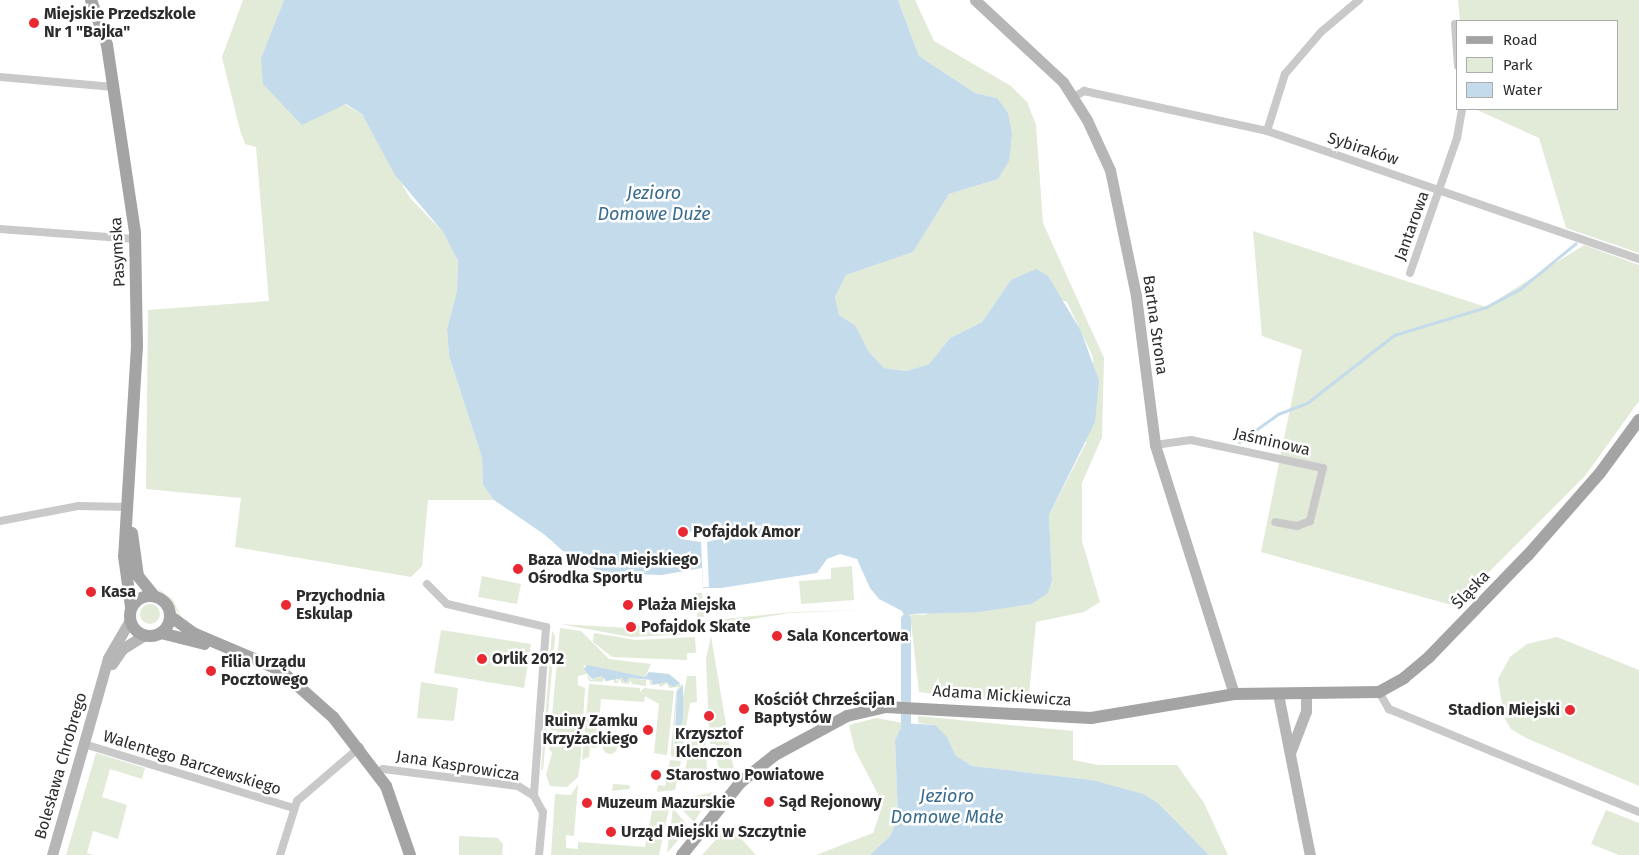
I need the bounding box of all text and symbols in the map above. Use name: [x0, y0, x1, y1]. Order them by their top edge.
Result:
place label: Miejskie Przedszkole Nr 1 "Bajka": [44, 4, 196, 42]
marker: Miejskie Przedszkole Nr 1 "Bajka": [28, 17, 40, 29]
legend: [1456, 20, 1619, 110]
text: Road: [1503, 31, 1538, 49]
text: Park: [1503, 56, 1533, 74]
text: Water: [1503, 81, 1542, 99]
street label: Sybiraków: [1325, 128, 1401, 170]
water label: Jezioro Domowe Duże: [597, 183, 711, 225]
street label: Jantarowa: [1391, 189, 1433, 263]
street label: Pasymska: [107, 217, 129, 287]
street label: Bartna Strona: [1139, 274, 1171, 376]
street label: Jaśminowa: [1232, 424, 1312, 460]
place label: Pofajdok Amor: [693, 522, 800, 542]
marker: Pofajdok Amor: [677, 526, 689, 538]
place label: Baza Wodna Miejskiego Ośrodka Sportu: [528, 550, 699, 588]
marker: Baza Wodna Miejskiego Ośrodka Sportu: [512, 563, 524, 575]
street label: Śląska: [1448, 567, 1494, 613]
place label: Kasa: [101, 582, 136, 602]
marker: Kasa: [85, 586, 97, 598]
place label: Przychodnia Eskulap: [296, 586, 385, 624]
place label: Plaża Miejska: [638, 595, 736, 615]
marker: Przychodnia Eskulap: [280, 599, 292, 611]
marker: Plaża Miejska: [622, 599, 634, 611]
place label: Pofajdok Skate: [641, 617, 751, 637]
marker: Pofajdok Skate: [625, 621, 637, 633]
place label: Sala Koncertowa: [787, 626, 909, 646]
marker: Sala Koncertowa: [771, 630, 783, 642]
place label: Orlik 2012: [492, 649, 564, 669]
place label: Filia Urządu Pocztowego: [221, 652, 308, 690]
marker: Orlik 2012: [476, 653, 488, 665]
marker: Filia Urządu Pocztowego: [205, 665, 217, 677]
street label: Adama Mickiewicza: [932, 682, 1072, 710]
street label: Bolesława Chrobrego: [31, 690, 91, 842]
place label: Kościół Chrześcijan Baptystów: [754, 690, 895, 728]
place label: Stadion Miejski: [1448, 700, 1560, 720]
marker: Kościół Chrześcijan Baptystów: [738, 703, 750, 715]
marker: Stadion Miejski: [1564, 704, 1576, 716]
marker: Krzysztof Klenczon: [703, 710, 715, 722]
place label: Ruiny Zamku Krzyżackiego: [542, 711, 638, 749]
marker: Ruiny Zamku Krzyżackiego: [642, 724, 654, 736]
place label: Krzysztof Klenczon: [675, 724, 743, 762]
street label: Walentego Barczewskiego: [101, 727, 283, 799]
street label: Jana Kasprowicza: [395, 747, 521, 785]
place label: Starostwo Powiatowe: [666, 765, 824, 785]
marker: Starostwo Powiatowe: [650, 769, 662, 781]
water label: Jezioro Domowe Małe: [891, 786, 1003, 829]
place label: Sąd Rejonowy: [779, 792, 881, 812]
place label: Muzeum Mazurskie: [597, 793, 735, 813]
marker: Sąd Rejonowy: [763, 796, 775, 808]
marker: Muzeum Mazurskie: [581, 797, 593, 809]
place label: Urząd Miejski w Szczytnie: [621, 822, 806, 842]
marker: Urząd Miejski w Szczytnie: [605, 826, 617, 838]

